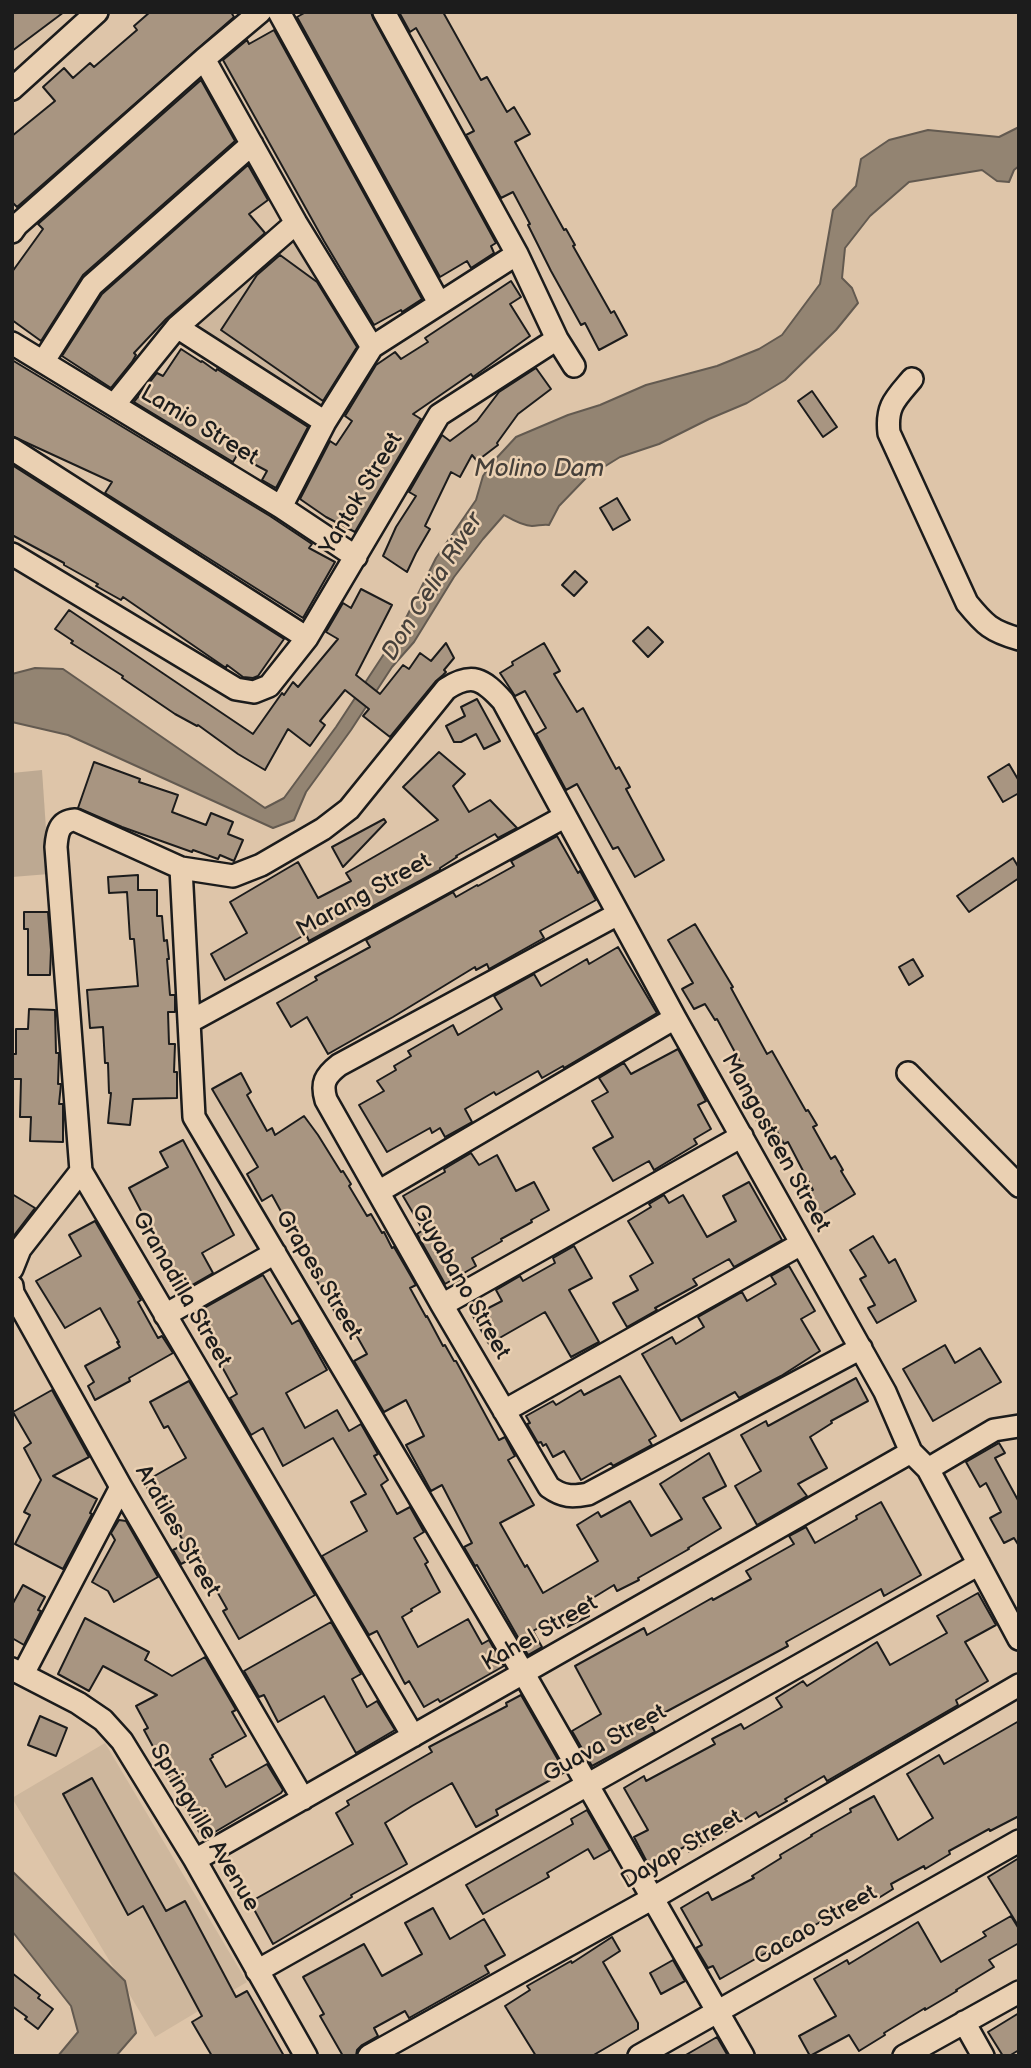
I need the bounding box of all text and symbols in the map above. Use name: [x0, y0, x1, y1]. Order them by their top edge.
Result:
street label: Lamio Street: [135, 380, 263, 472]
street label: Yantok Street: [315, 428, 409, 560]
water label: Molino Dam: [474, 456, 604, 484]
water label: Don Celia River: [376, 508, 490, 666]
street label: Marang Street: [292, 848, 436, 944]
street label: Mangosteen Street: [715, 1049, 835, 1237]
street label: Guyabano Street: [404, 1200, 516, 1364]
street label: Grapes Street: [269, 1205, 367, 1345]
street label: Granadilla Street: [125, 1207, 237, 1373]
street label: Aratiles Street: [128, 1461, 226, 1601]
street label: Kahel Street: [477, 1590, 603, 1678]
street label: Guava Street: [539, 1699, 671, 1789]
street label: Springville Avenue: [143, 1739, 265, 1917]
street label: Dayap Street: [617, 1804, 747, 1896]
street label: Cacao Street: [750, 1880, 882, 1972]

